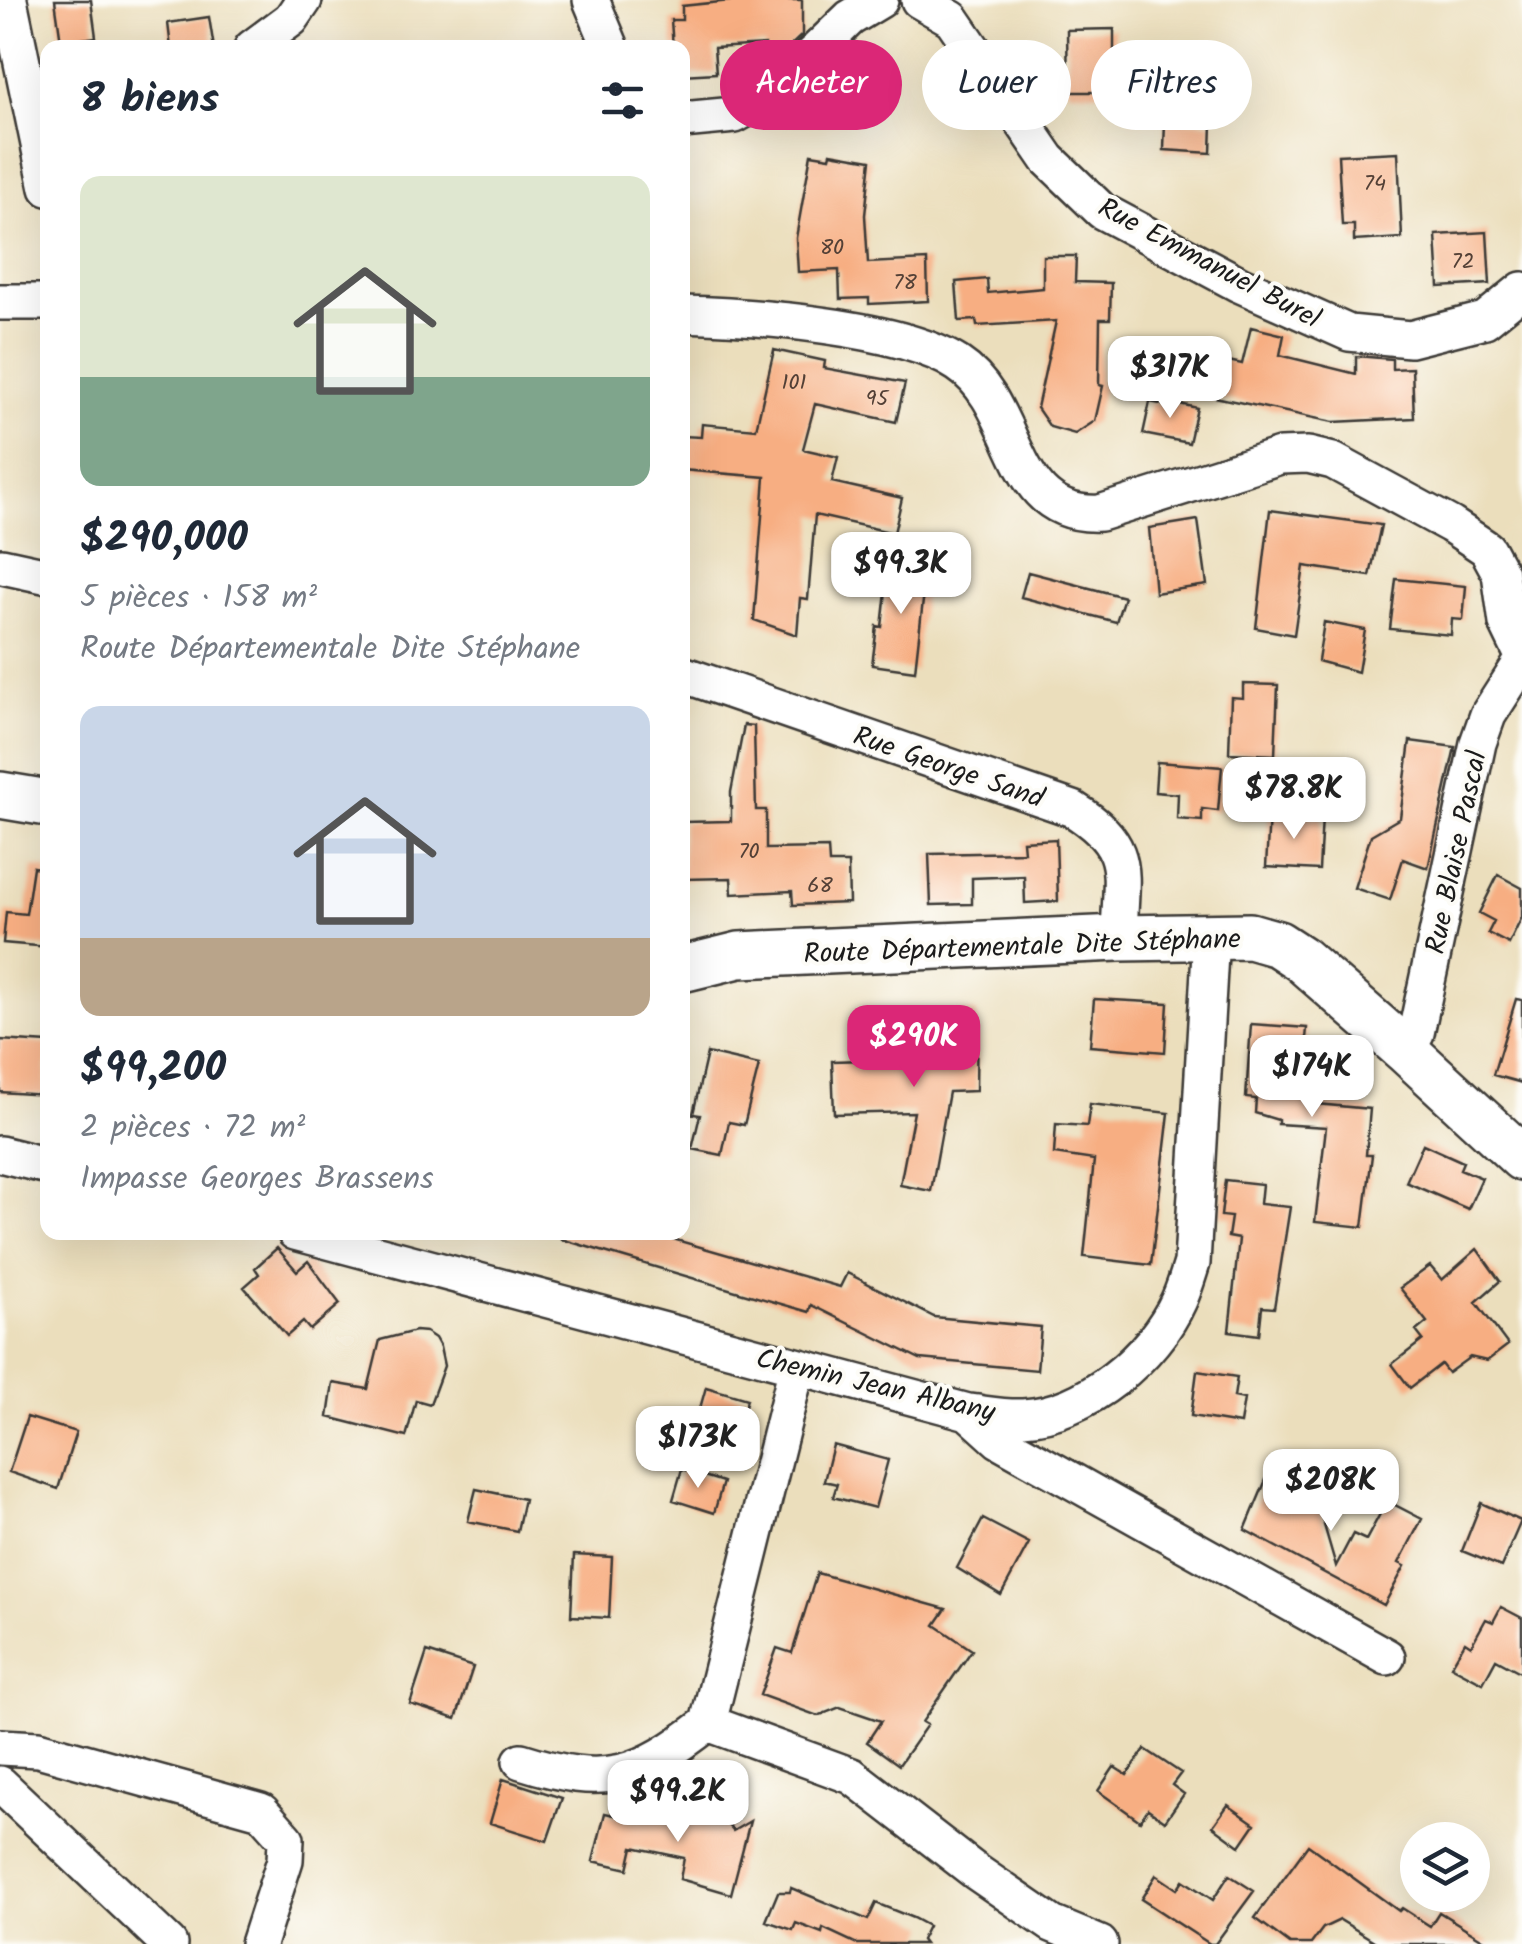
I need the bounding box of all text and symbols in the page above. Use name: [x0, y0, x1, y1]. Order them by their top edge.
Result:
chip: Acheter: [720, 40, 902, 130]
chip: Louer: [922, 40, 1071, 130]
chip: Filtres: [1091, 40, 1252, 130]
text: 8 biens: [80, 67, 219, 134]
icon: filters: [595, 73, 650, 128]
house number: 74: [1364, 167, 1386, 202]
street label: Rue Emmanuel Burel: [1089, 186, 1328, 342]
house number: 80: [820, 231, 844, 266]
icon: home: [275, 241, 455, 421]
house number: 72: [1452, 245, 1474, 280]
house number: 78: [893, 266, 917, 301]
pin: $317K: [1100, 336, 1240, 421]
text: $317K: [1130, 343, 1210, 394]
house number: 101: [782, 366, 806, 401]
house number: 95: [866, 382, 889, 417]
text: $290,000: [80, 506, 248, 573]
pin: $99.3K: [820, 532, 982, 617]
text: $99.3K: [853, 539, 949, 590]
text: 5 pièces · 158 m²: [80, 573, 317, 624]
text: Route Départementale Dite Stéphane: [80, 624, 580, 675]
street label: Rue George Sand: [847, 715, 1051, 822]
street label: Rue Blaise Pascal: [1414, 747, 1501, 958]
pin: $78.8K: [1213, 757, 1375, 842]
text: $78.8K: [1245, 764, 1343, 815]
icon: home: [275, 771, 455, 951]
house number: 70: [738, 835, 760, 870]
house number: 68: [807, 869, 833, 904]
street label: Route Départementale Dite Stéphane: [803, 917, 1242, 978]
pin: $290K: [844, 1005, 984, 1090]
text: $290K: [869, 1012, 959, 1063]
pin: $174K: [1242, 1035, 1382, 1120]
text: $99,200: [80, 1036, 226, 1103]
text: $174K: [1272, 1042, 1352, 1093]
text: 2 pièces · 72 m²: [80, 1103, 305, 1154]
text: Impasse Georges Brassens: [80, 1154, 434, 1205]
street label: Chemin Jean Albany: [751, 1337, 1000, 1436]
pin: $173K: [628, 1406, 768, 1491]
text: $173K: [658, 1413, 738, 1464]
pin: $208K: [1261, 1449, 1401, 1534]
text: $208K: [1285, 1456, 1377, 1507]
pin: $99.2K: [597, 1760, 759, 1845]
text: $99.2K: [630, 1767, 726, 1818]
map controls: [1400, 1822, 1490, 1912]
button: layers: [1400, 1822, 1490, 1912]

